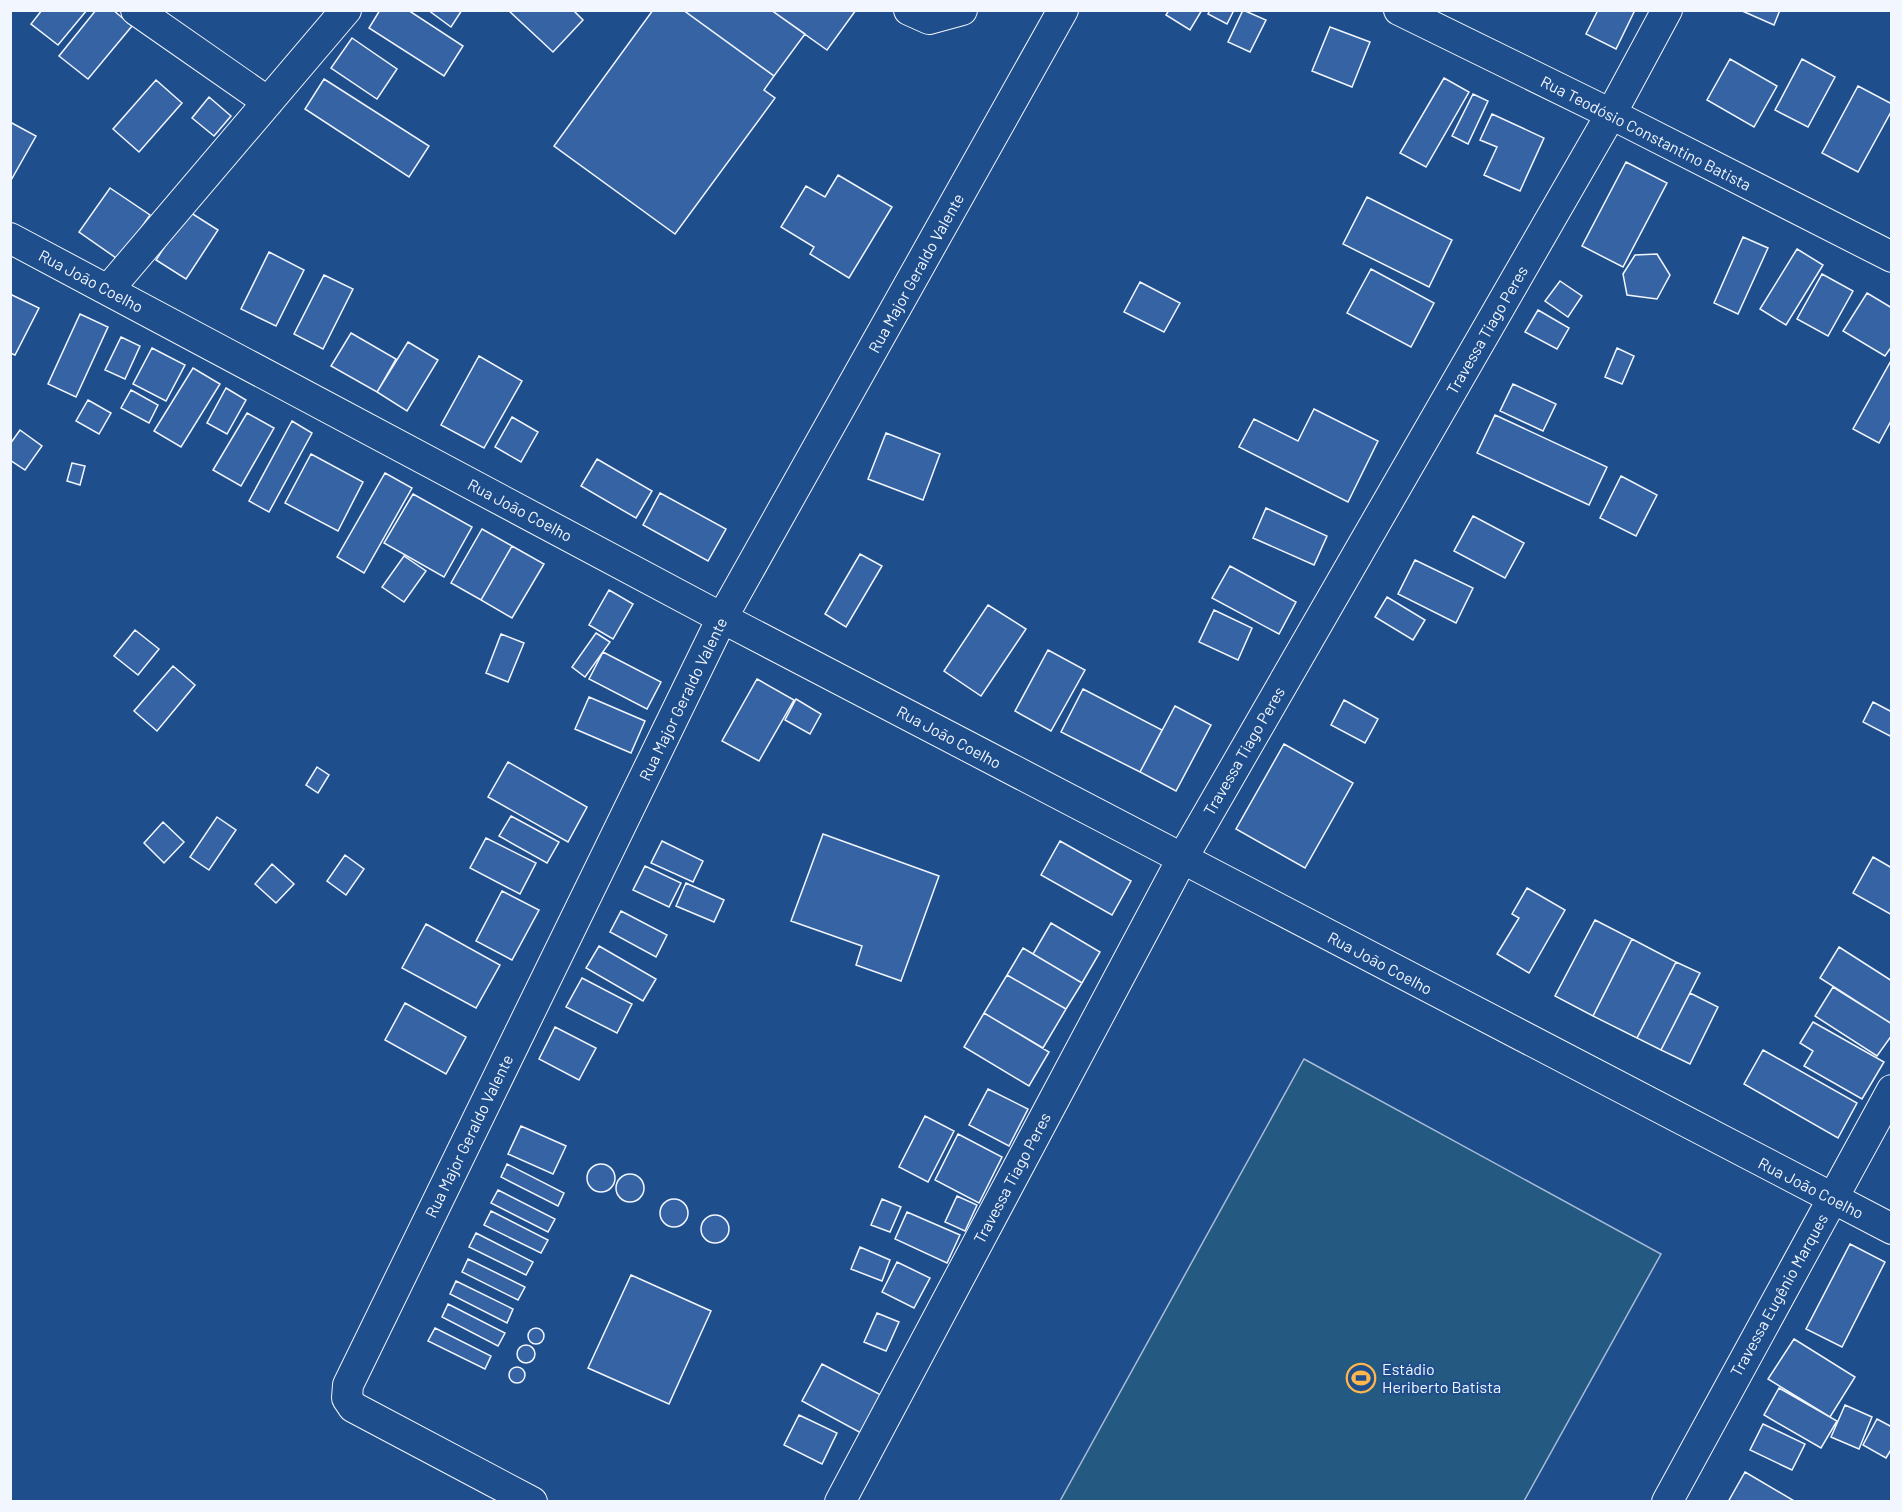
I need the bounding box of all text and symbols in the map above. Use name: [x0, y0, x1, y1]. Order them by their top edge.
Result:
street label: Rua Teodósio Constantino Batista: [1538, 71, 1754, 194]
street label: Rua Major Geraldo Valente: [864, 190, 967, 356]
street label: Rua João Coelho: [36, 245, 147, 316]
street label: Travessa Tiago Peres: [1442, 262, 1531, 398]
street label: Rua João Coelho: [465, 474, 576, 545]
street label: Rua Major Geraldo Valente: [635, 614, 730, 784]
street label: Travessa Tiago Peres: [1199, 683, 1288, 819]
street label: Rua João Coelho: [894, 701, 1005, 772]
street label: Rua João Coelho: [1325, 927, 1436, 998]
street label: Rua Major Geraldo Valente: [421, 1051, 516, 1221]
street label: Travessa Tiago Peres: [969, 1109, 1054, 1246]
street label: Rua João Coelho: [1755, 1153, 1867, 1222]
street label: Travessa Eugênio Marques: [1726, 1210, 1831, 1379]
place label: Estádio Heriberto Batista: [1382, 1359, 1501, 1396]
sports icon: Estádio Heriberto Batista: [1345, 1362, 1377, 1394]

